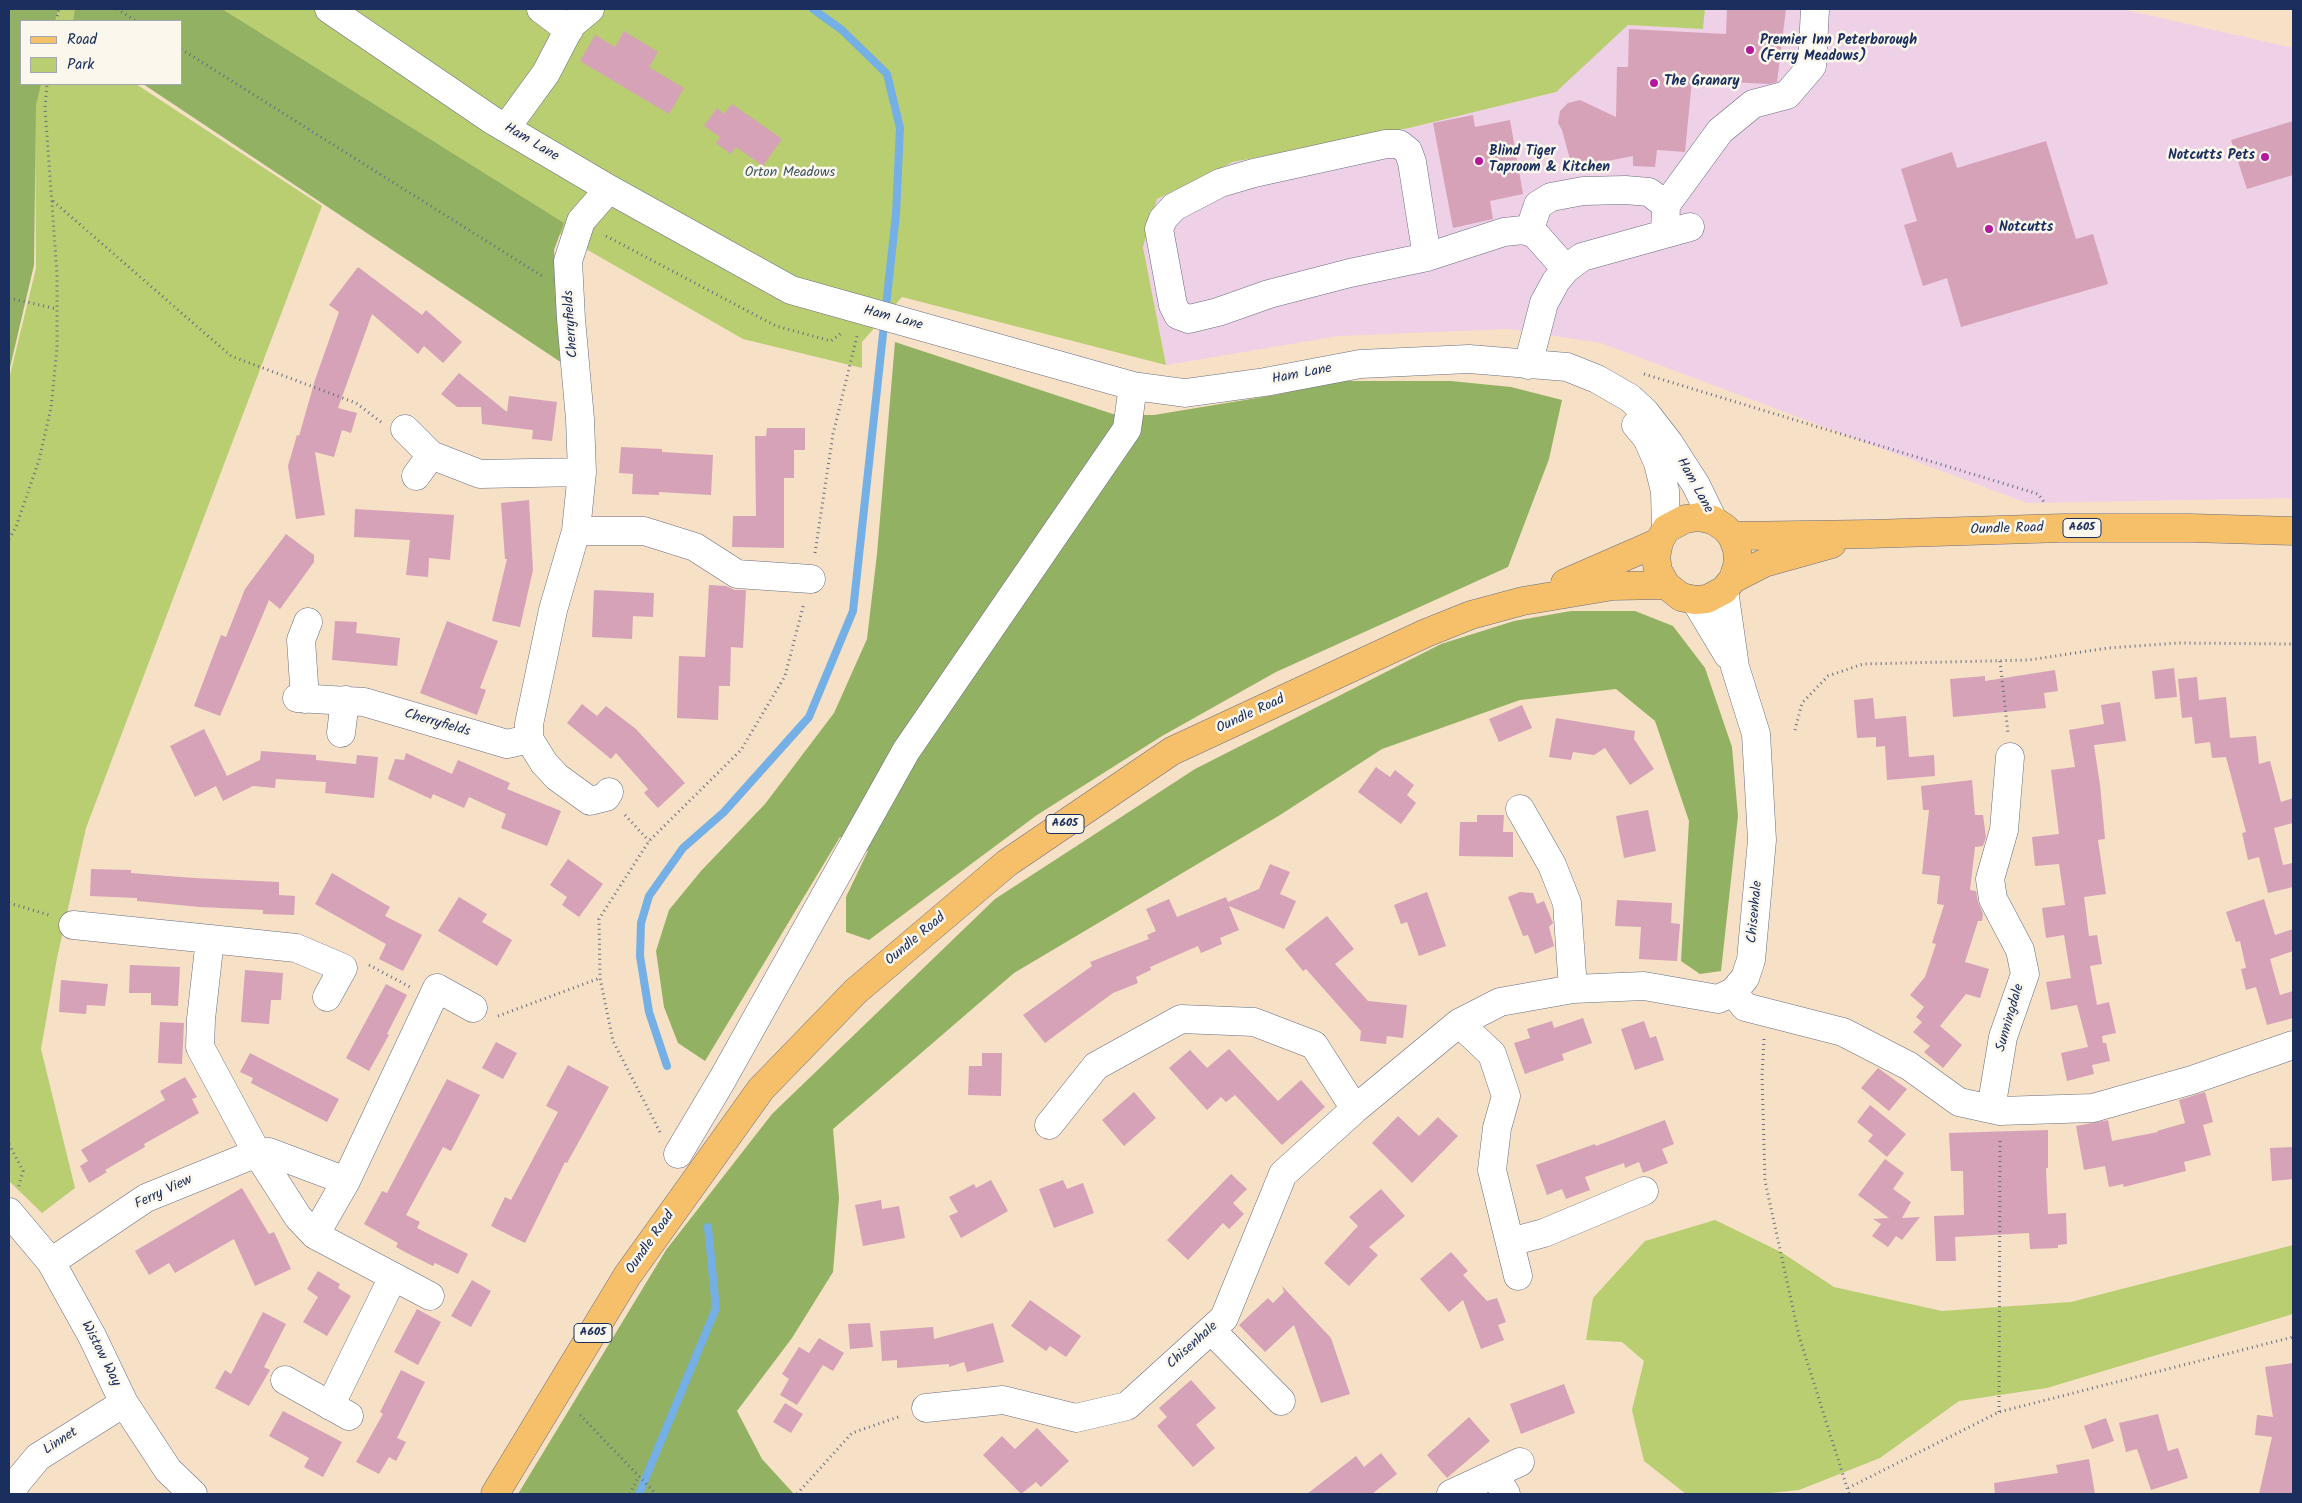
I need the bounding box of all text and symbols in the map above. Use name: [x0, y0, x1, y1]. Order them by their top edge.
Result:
legend: [20, 20, 182, 85]
text: Road: [67, 28, 97, 52]
place label: Premier Inn Peterborough (Ferry Meadows): [1760, 34, 1917, 66]
marker: Premier Inn Peterborough (Ferry Meadows): [1744, 44, 1756, 56]
text: Park: [67, 53, 94, 77]
place label: The Granary: [1664, 75, 1740, 91]
marker: The Granary: [1648, 77, 1660, 89]
street label: Ham Lane: [501, 120, 561, 166]
place label: Blind Tiger Taproom & Kitchen: [1489, 145, 1610, 178]
place label: Notcutts Pets: [2168, 149, 2255, 165]
marker: Notcutts Pets: [2259, 151, 2271, 163]
marker: Blind Tiger Taproom & Kitchen: [1473, 155, 1485, 167]
park label: Orton Meadows: [745, 166, 835, 182]
place label: Notcutts: [1999, 221, 2053, 237]
marker: Notcutts: [1983, 223, 1995, 235]
street label: Cherryfields: [561, 289, 583, 359]
street label: Ham Lane: [862, 303, 924, 335]
street label: Ham Lane: [1271, 361, 1333, 389]
street label: Ham Lane: [1672, 455, 1716, 517]
road number: A605: [2063, 518, 2101, 538]
street label: Oundle Road: [1970, 520, 2044, 540]
street label: Oundle Road: [1214, 692, 1288, 738]
street label: Cherryfields: [402, 707, 472, 741]
road number: A605: [1046, 814, 1084, 834]
street label: Chisenhale: [1745, 880, 1767, 944]
street label: Oundle Road: [883, 910, 949, 970]
street label: Sunningdale: [1993, 982, 2029, 1054]
street label: Ferry View: [133, 1172, 195, 1214]
street label: Oundle Road: [623, 1208, 679, 1278]
street label: Wistow Way: [76, 1319, 124, 1389]
street label: Chisenhale: [1164, 1319, 1222, 1373]
road number: A605: [574, 1324, 612, 1342]
street label: Linnet: [41, 1425, 81, 1459]

